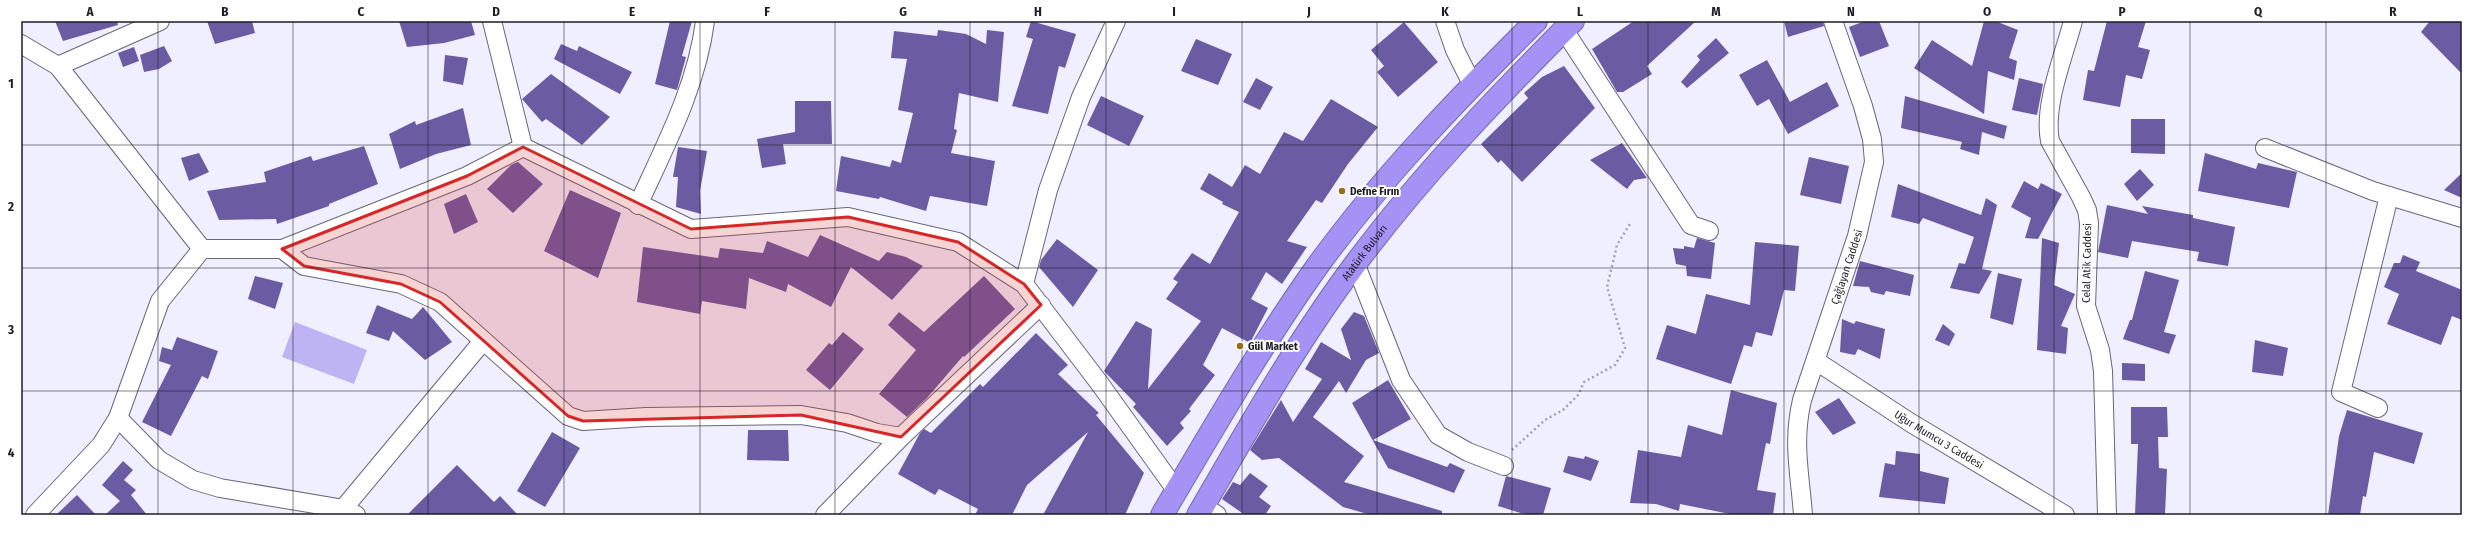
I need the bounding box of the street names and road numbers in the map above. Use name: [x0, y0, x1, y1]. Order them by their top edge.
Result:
street label: Atatürk Bulvarı: [1339, 222, 1390, 283]
street label: Celal Atik Caddesi: [2080, 223, 2094, 303]
street label: Çağlayan Caddesi: [1828, 228, 1865, 306]
street label: Uğur Mumcu 3 Caddesi: [1892, 407, 1986, 472]

